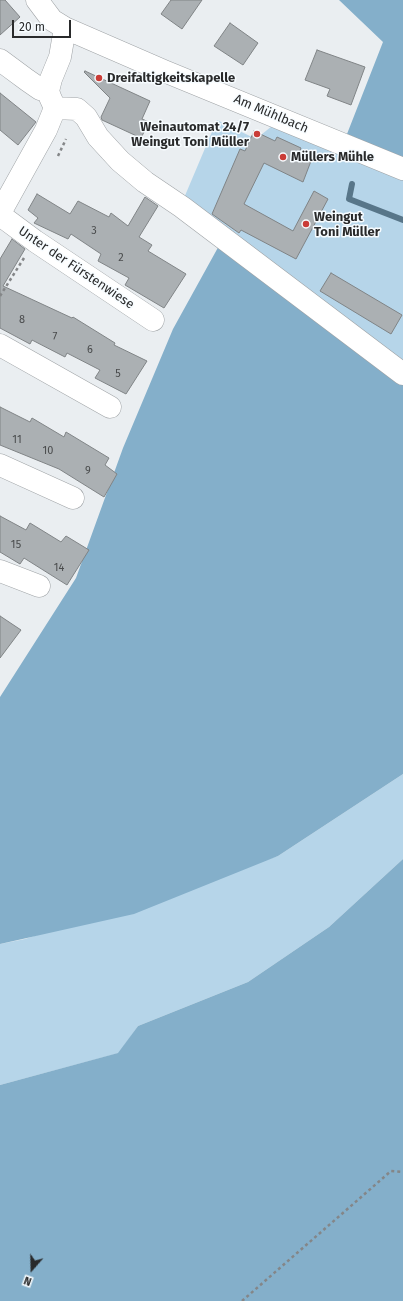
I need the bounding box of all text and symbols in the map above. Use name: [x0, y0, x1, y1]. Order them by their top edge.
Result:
scale bar: [14, 12, 73, 38]
text: 20 m: [19, 20, 45, 34]
place label: Dreifaltigkeitskapelle: [107, 70, 235, 86]
marker: Dreifaltigkeitskapelle: [94, 73, 104, 83]
street label: Am Mühlbach: [231, 91, 311, 137]
place label: Weinautomat 24/7 Weingut Toni Müller: [131, 119, 249, 150]
marker: Weinautomat 24/7 Weingut Toni Müller: [252, 129, 262, 139]
place label: Müllers Mühle: [291, 149, 374, 165]
marker: Müllers Mühle: [278, 152, 288, 162]
place label: Weingut Toni Müller: [314, 209, 380, 240]
marker: Weingut Toni Müller: [301, 219, 311, 229]
street label: Unter der Fürstenwiese: [15, 223, 137, 313]
house number: 3: [91, 224, 97, 238]
house number: 2: [118, 251, 124, 265]
house number: 8: [19, 313, 25, 327]
house number: 7: [53, 330, 57, 344]
house number: 6: [87, 343, 93, 357]
house number: 5: [115, 367, 121, 381]
house number: 11: [12, 433, 22, 447]
house number: 10: [43, 444, 53, 458]
house number: 9: [85, 464, 91, 478]
house number: 15: [11, 538, 21, 552]
house number: 14: [54, 561, 64, 575]
north arrow: [12, 1249, 52, 1289]
text: N: [22, 1273, 33, 1288]

